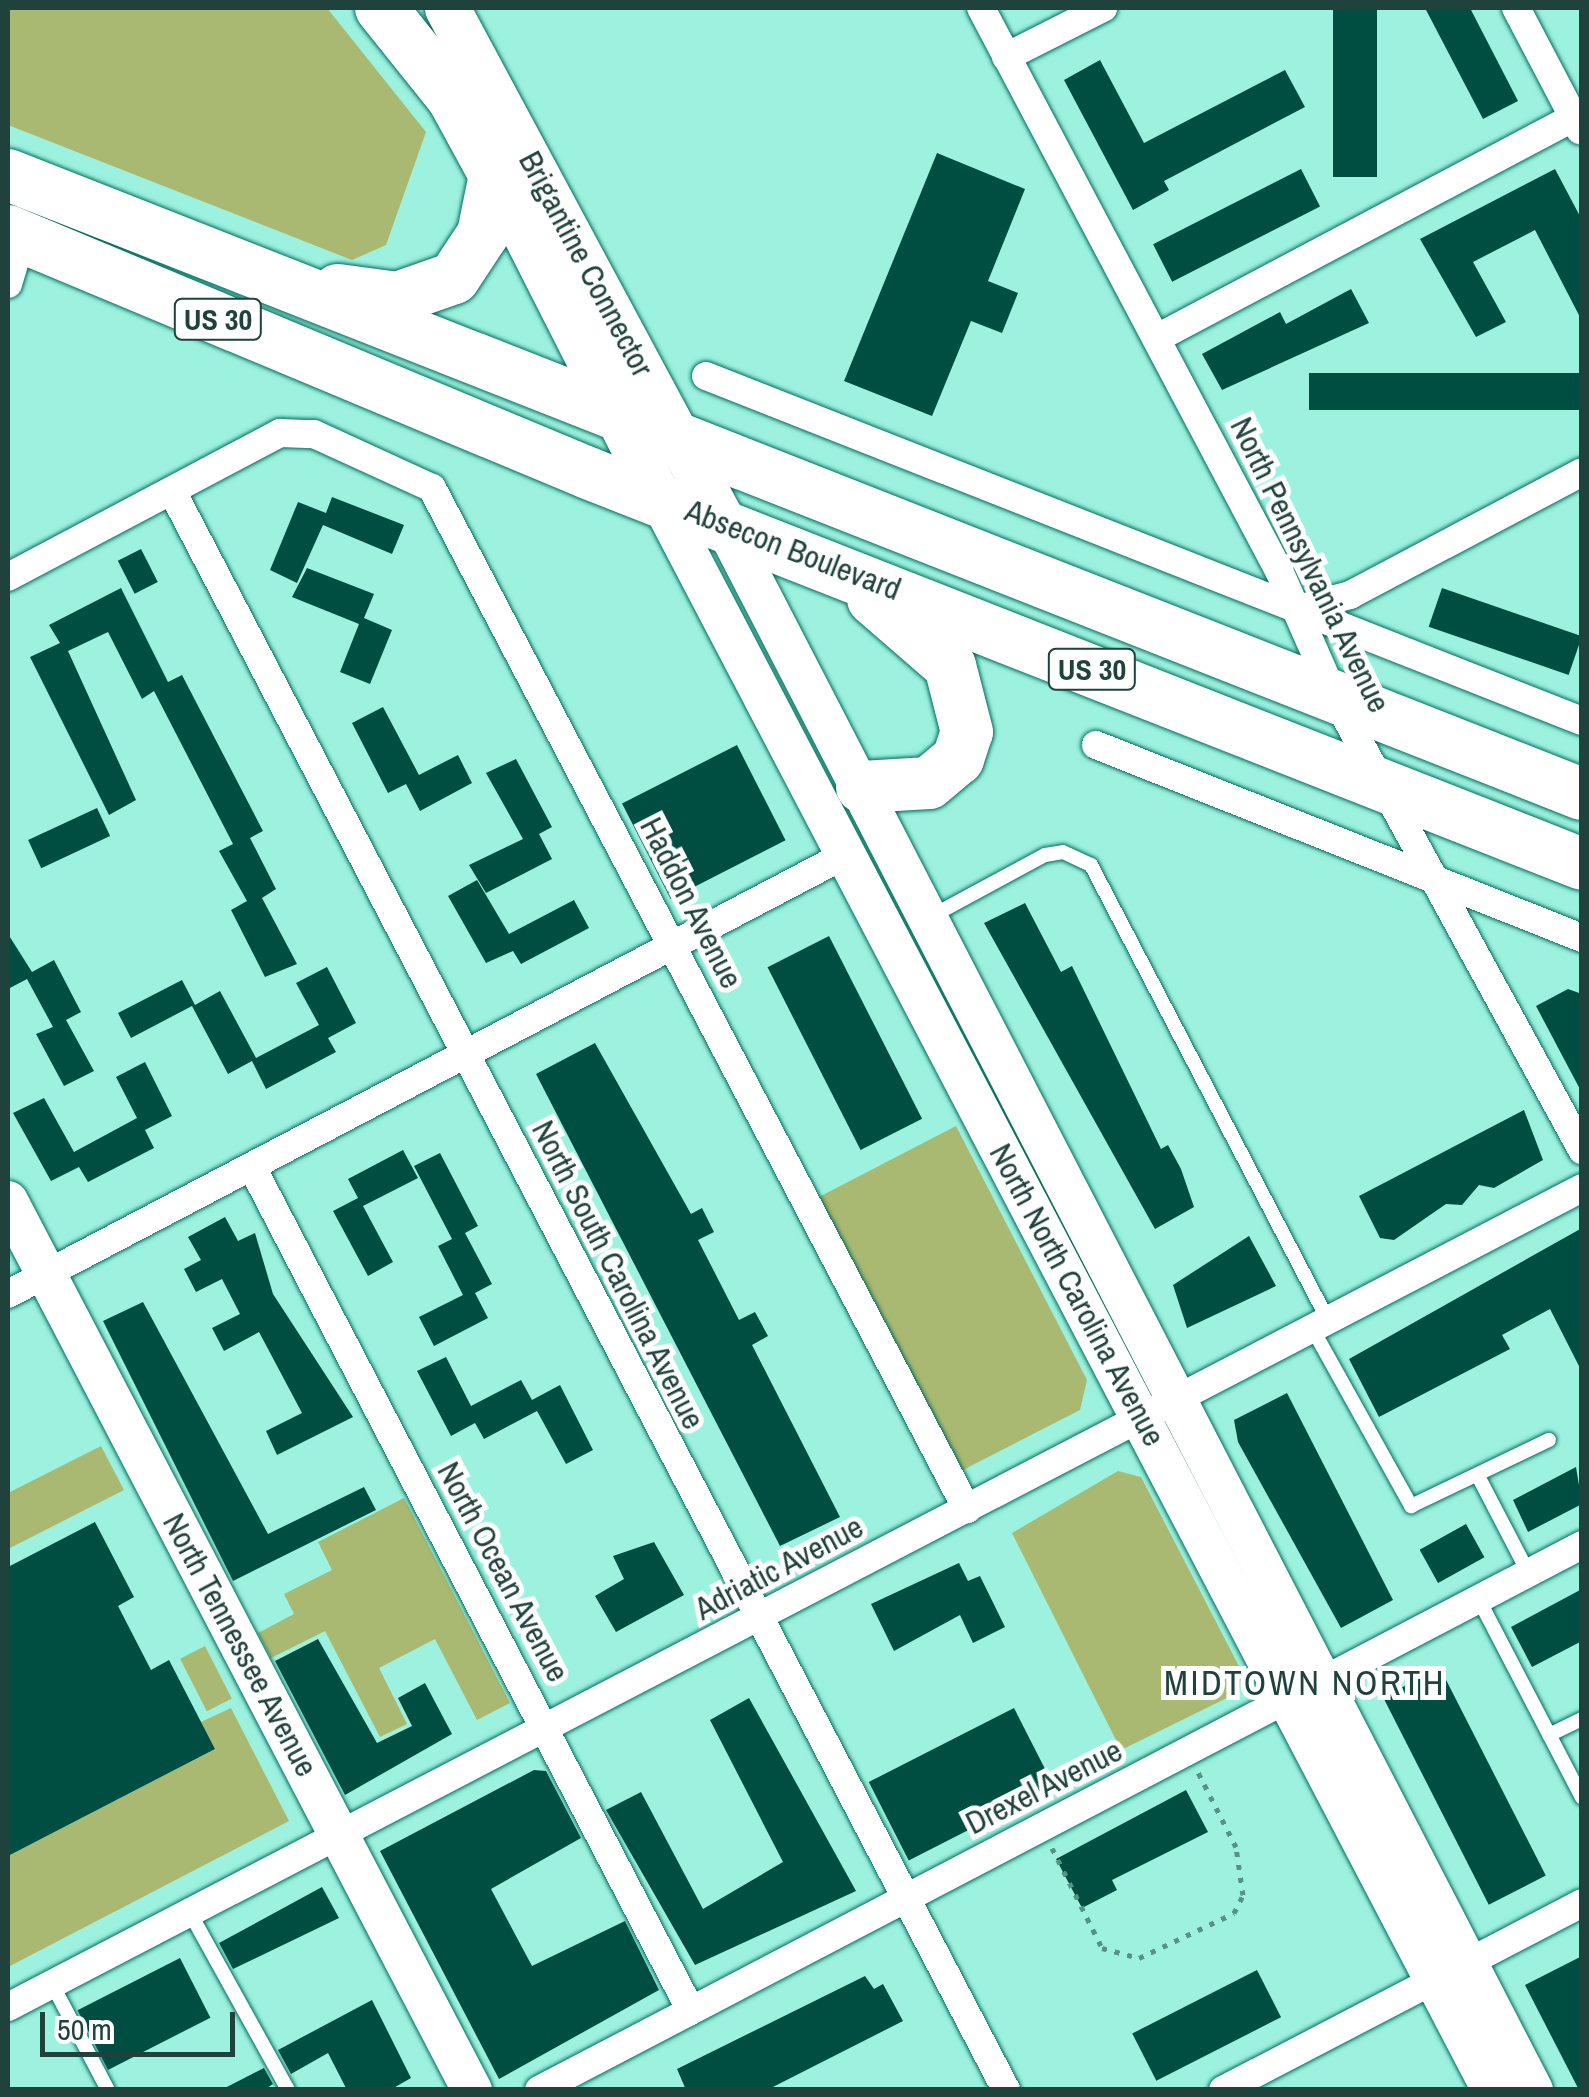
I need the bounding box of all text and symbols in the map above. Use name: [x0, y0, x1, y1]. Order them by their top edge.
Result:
street label: Brigantine Connector: [510, 145, 662, 383]
road number: US 30: [173, 294, 263, 344]
street label: North Pennsylvania Avenue: [1222, 411, 1398, 719]
street label: Absecon Boulevard: [680, 491, 906, 609]
road number: US 30: [1047, 644, 1137, 694]
street label: Haddon Avenue: [631, 811, 751, 995]
street label: North South Carolina Avenue: [523, 1114, 713, 1436]
street label: North North Carolina Avenue: [981, 1137, 1173, 1453]
street label: North Ocean Avenue: [429, 1455, 577, 1689]
street label: North Tennessee Avenue: [154, 1506, 326, 1784]
street label: Adriatic Avenue: [688, 1507, 870, 1629]
district label: MIDTOWN NORTH: [1164, 1662, 1446, 1704]
street label: Drexel Avenue: [959, 1731, 1129, 1843]
scale bar: [45, 1992, 240, 2054]
text: 50 m: [57, 2009, 112, 2049]

